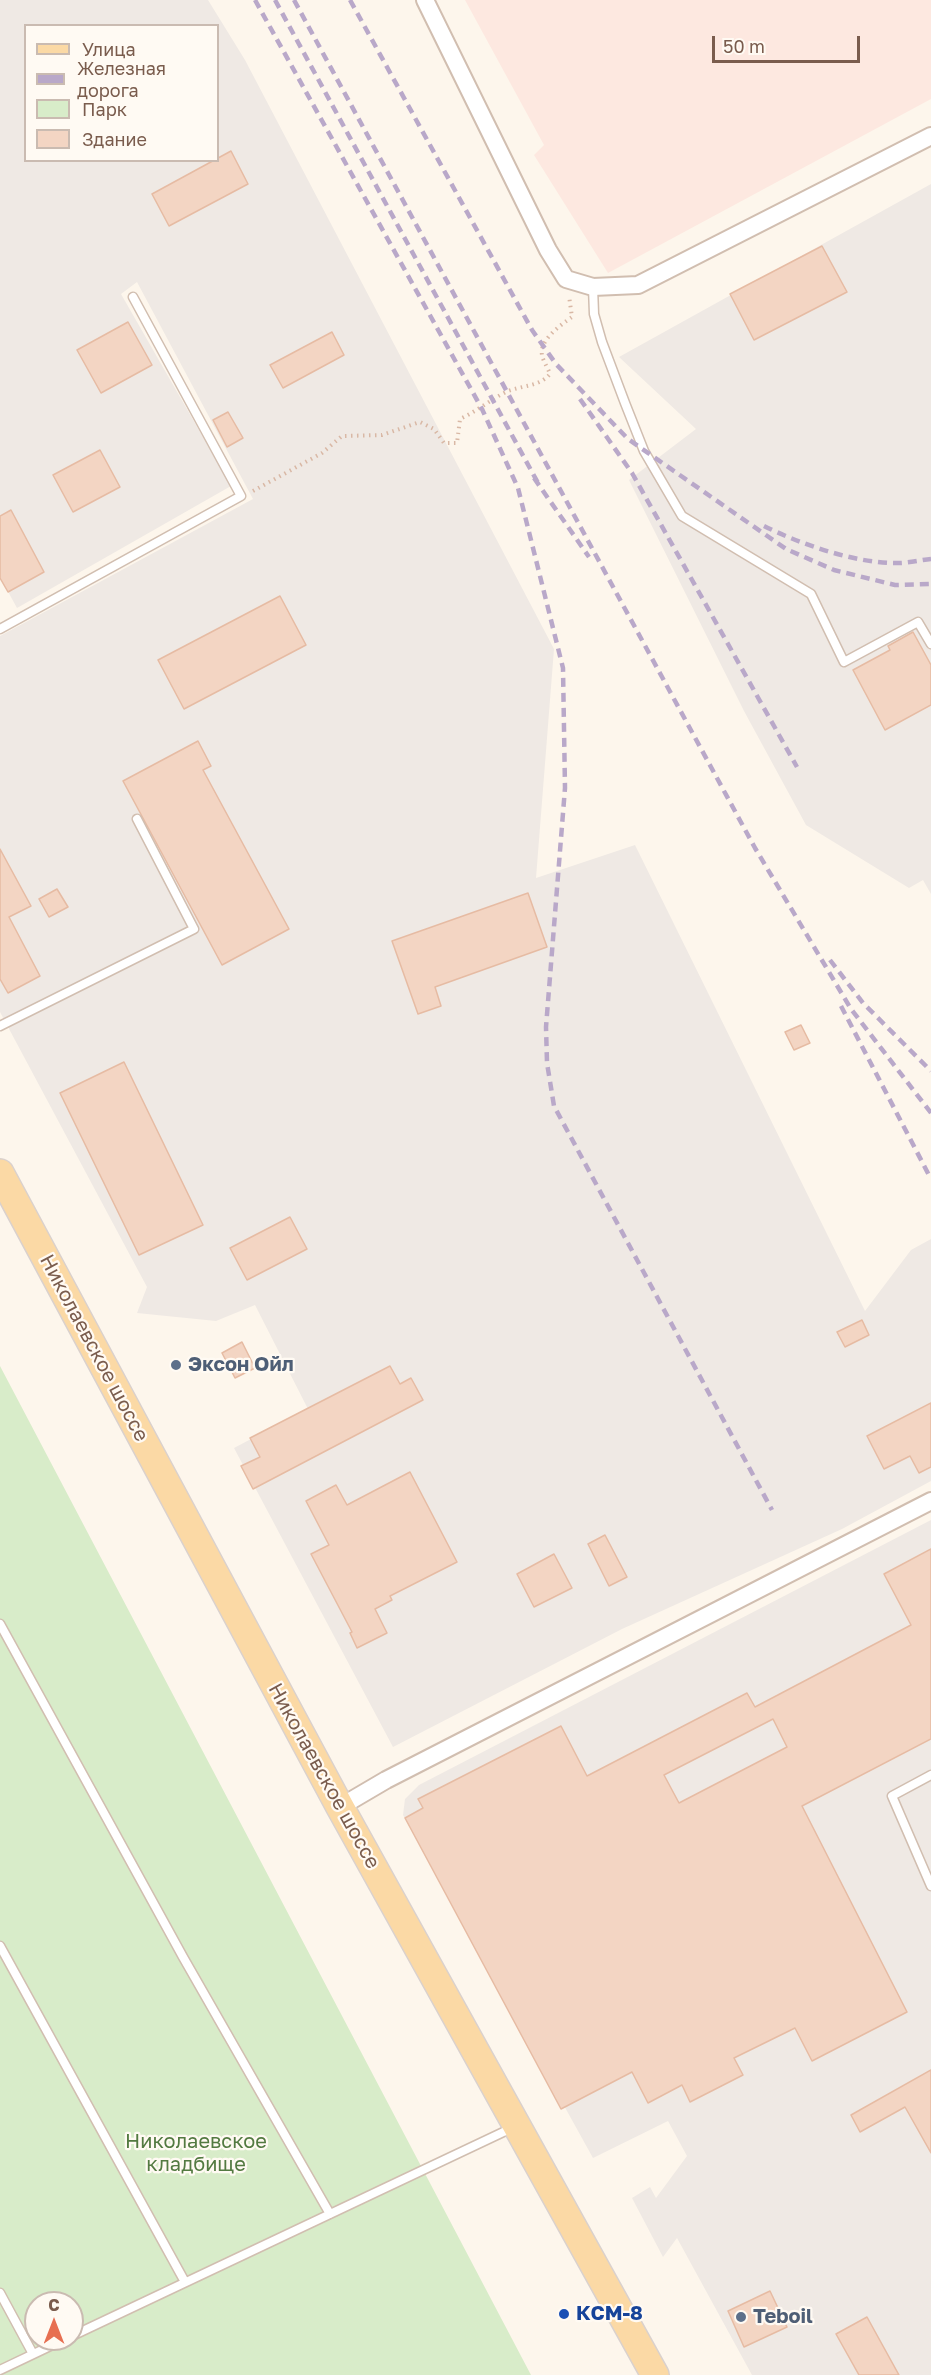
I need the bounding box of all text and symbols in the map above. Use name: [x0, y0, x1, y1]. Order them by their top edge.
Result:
legend: [24, 24, 219, 162]
scale bar: [715, 24, 864, 62]
text: 50 m: [723, 35, 765, 57]
text: Улица: [82, 38, 136, 60]
text: Железная дорога: [77, 57, 166, 101]
text: Парк: [82, 98, 127, 120]
text: Здание: [82, 128, 147, 150]
street label: Николаевское шоссе: [34, 1250, 154, 1446]
place label: Эксон Ойл: [188, 1353, 294, 1377]
marker: Эксон Ойл: [169, 1358, 183, 1372]
street label: Николаевское шоссе: [263, 1679, 385, 1873]
park label: Николаевское кладбище: [125, 2130, 267, 2177]
north arrow: [24, 2291, 84, 2351]
text: С: [48, 2295, 60, 2315]
place label: КСМ-8: [576, 2302, 643, 2326]
place label: Teboil: [753, 2305, 813, 2329]
marker: КСМ-8: [557, 2307, 571, 2321]
marker: Teboil: [734, 2310, 748, 2324]

